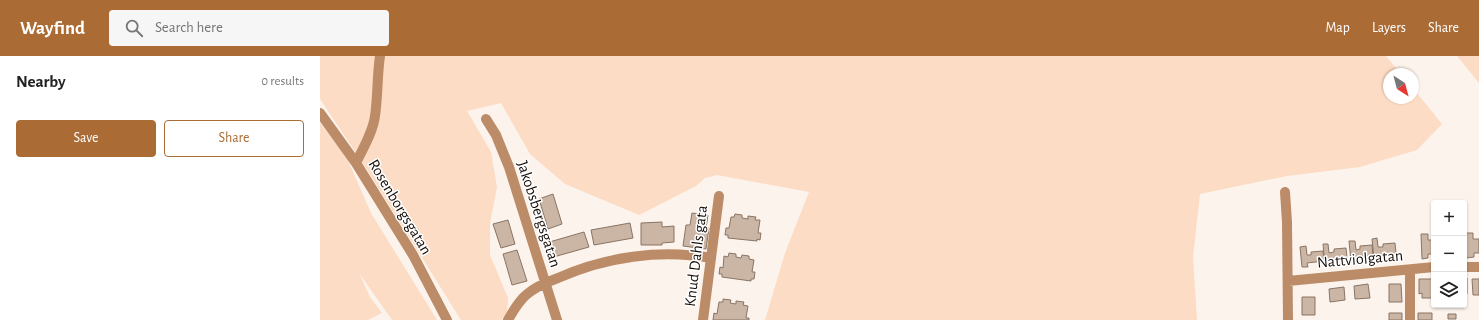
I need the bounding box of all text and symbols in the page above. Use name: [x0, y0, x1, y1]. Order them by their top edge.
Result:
search box: [109, 10, 389, 46]
icon: search: [123, 17, 145, 39]
text: Wayfind: [20, 19, 85, 38]
text: Search here: [155, 20, 223, 35]
text: Map: [1325, 21, 1350, 35]
text: Layers: [1372, 21, 1406, 35]
text: Share: [1428, 21, 1459, 35]
north arrow: [1383, 68, 1419, 104]
text: Nearby: [16, 73, 66, 90]
text: 0 results: [261, 75, 304, 88]
button: Save: [16, 120, 156, 157]
button: Share: [164, 120, 304, 157]
street label: Rosenborgsgatan: [365, 157, 435, 257]
street label: Jakobsbergsgatan: [514, 159, 564, 269]
map controls: [1431, 200, 1467, 308]
button: +: [1431, 200, 1467, 236]
street label: Knud Dahls gata: [682, 204, 710, 308]
button: −: [1431, 236, 1467, 272]
street label: Nattviolgatan: [1316, 247, 1404, 271]
button: layers: [1431, 272, 1467, 308]

